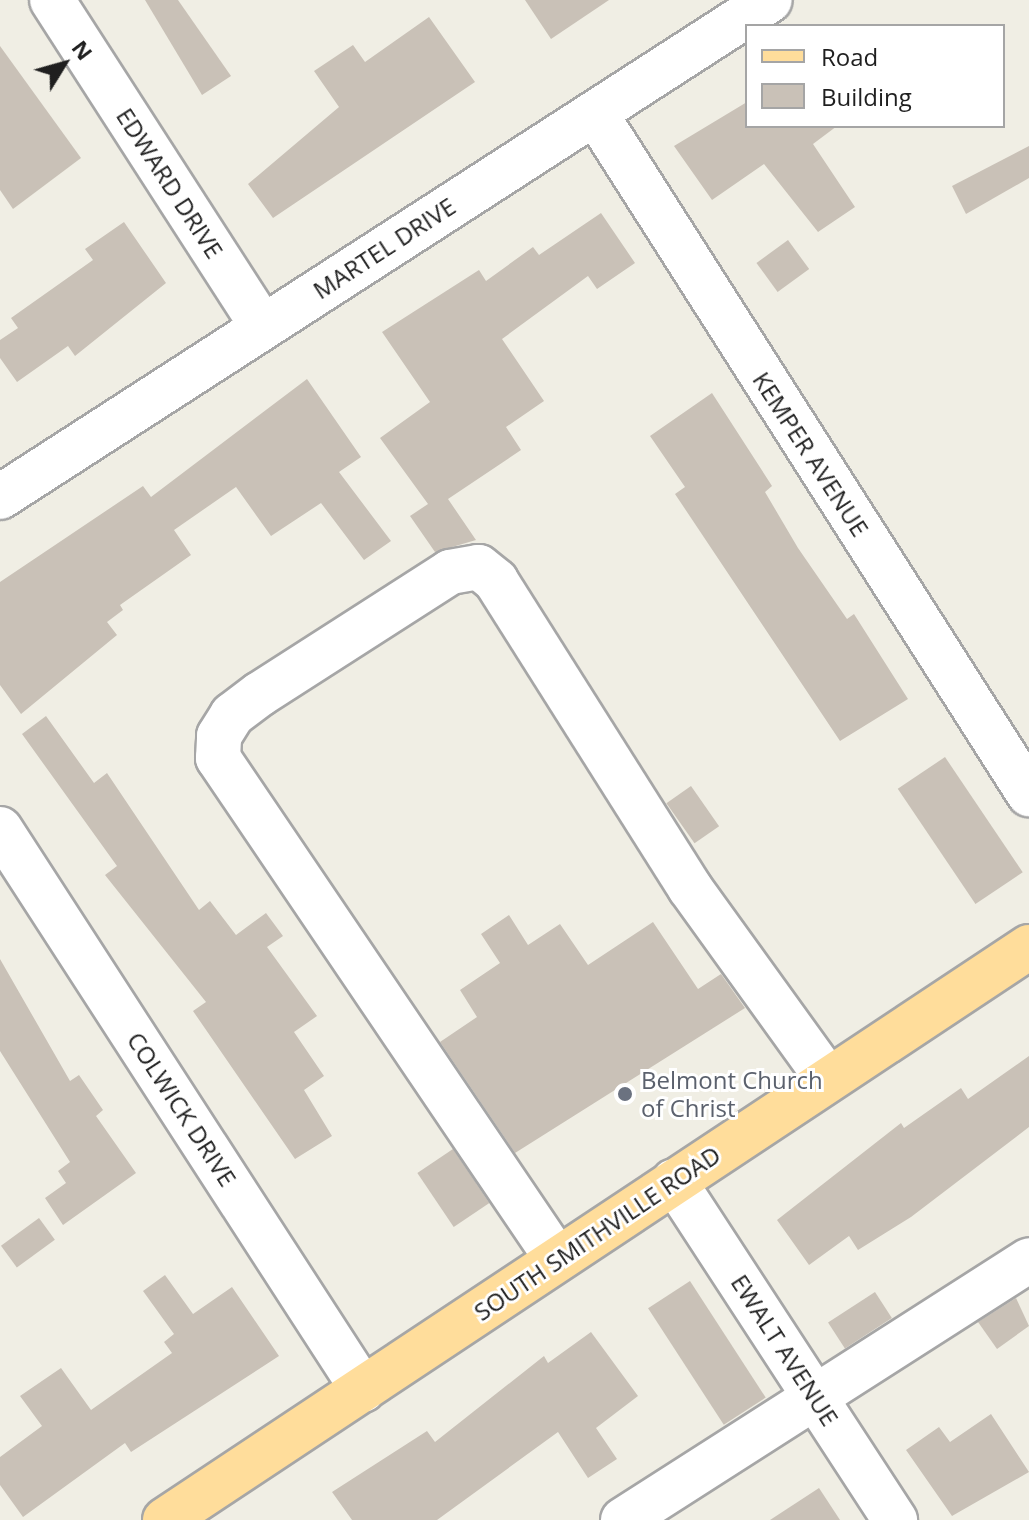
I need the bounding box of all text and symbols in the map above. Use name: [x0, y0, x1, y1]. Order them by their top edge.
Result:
north arrow: [24, 24, 104, 104]
legend: [745, 24, 1005, 128]
text: N: [66, 33, 101, 66]
text: Road: [821, 40, 878, 73]
text: Building: [821, 80, 912, 113]
street label: EDWARD DRIVE: [111, 103, 229, 263]
street label: MARTEL DRIVE: [308, 191, 460, 305]
street label: KEMPER AVENUE: [747, 366, 875, 542]
street label: COLWICK DRIVE: [122, 1027, 242, 1191]
place label: Belmont Church of Christ: [641, 1066, 823, 1122]
marker: Belmont Church of Christ: [616, 1085, 634, 1103]
street label: SOUTH SMITHVILLE ROAD: [469, 1140, 725, 1326]
street label: EWALT AVENUE: [725, 1269, 845, 1431]

